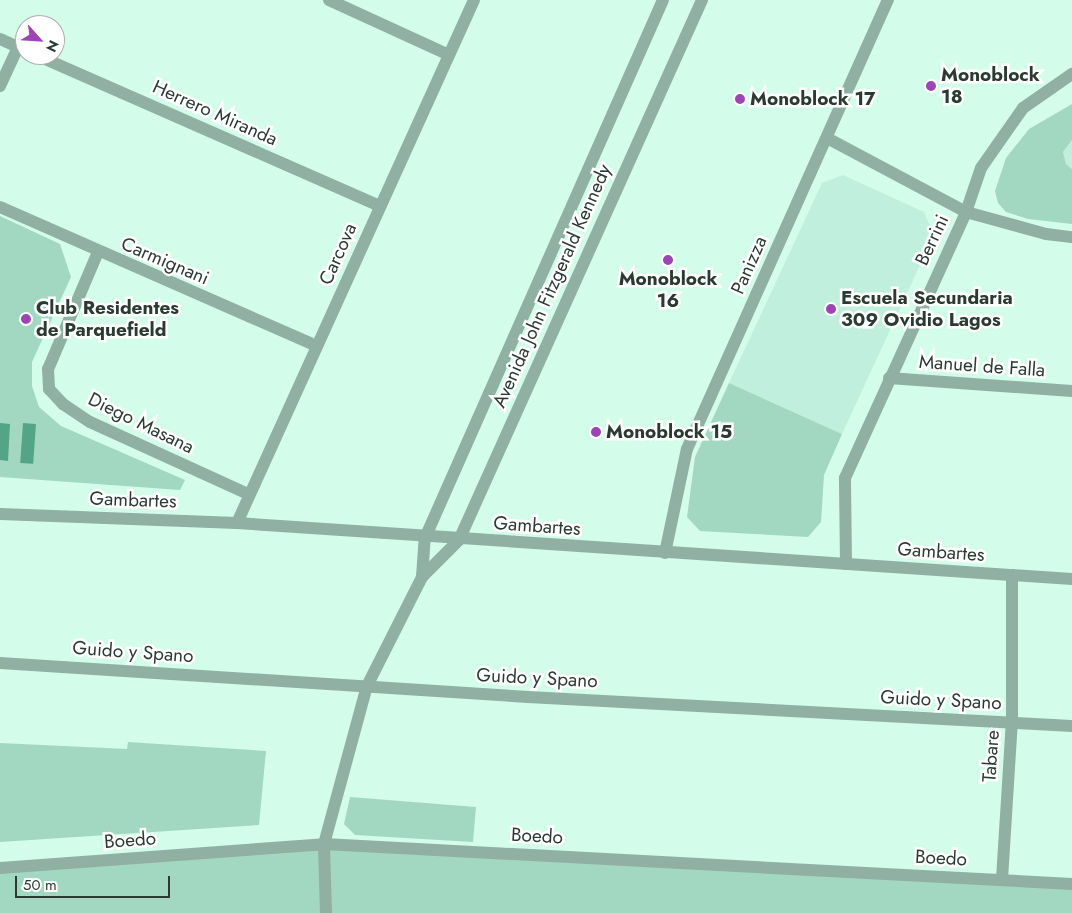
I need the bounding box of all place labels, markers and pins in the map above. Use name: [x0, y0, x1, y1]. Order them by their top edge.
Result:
place label: Monoblock 18: [941, 64, 1040, 108]
marker: Monoblock 18: [925, 80, 937, 92]
place label: Monoblock 17: [750, 88, 876, 110]
marker: Monoblock 17: [734, 93, 746, 105]
marker: Monoblock 16: [662, 254, 674, 266]
place label: Monoblock 16: [619, 268, 717, 312]
place label: Escuela Secundaria 309 Ovidio Lagos: [841, 287, 1013, 331]
place label: Club Residentes de Parquefield: [36, 297, 179, 341]
marker: Escuela Secundaria 309 Ovidio Lagos: [825, 303, 837, 315]
marker: Club Residentes de Parquefield: [20, 313, 32, 325]
place label: Monoblock 15: [606, 421, 732, 443]
marker: Monoblock 15: [590, 426, 602, 438]

